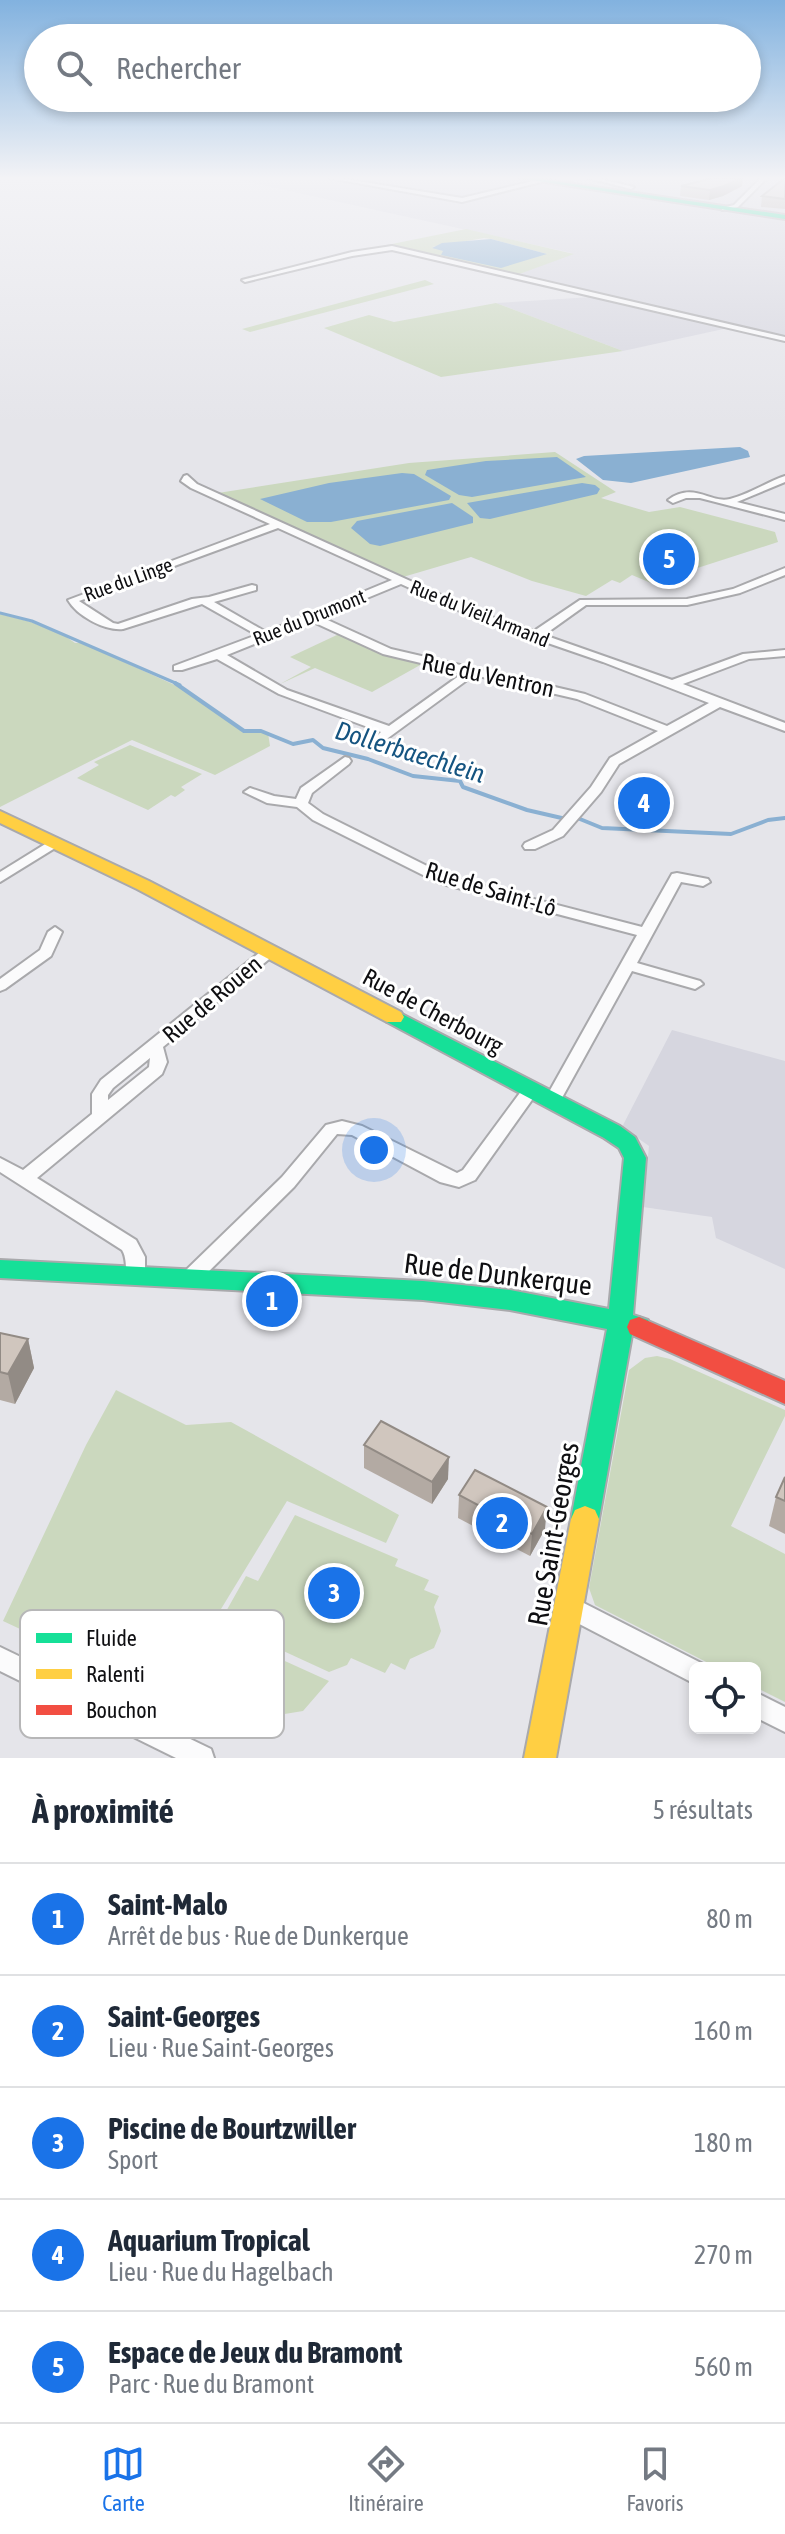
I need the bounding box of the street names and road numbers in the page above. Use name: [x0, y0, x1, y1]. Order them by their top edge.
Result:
street label: Rue du Linge: [81, 552, 175, 606]
street label: Rue du Vieil Armand: [407, 575, 553, 651]
street label: Rue du Drumont: [249, 584, 369, 650]
street label: Rue du Ventron: [419, 648, 557, 702]
street label: Rue de Saint-Lô: [422, 856, 560, 922]
street label: Rue de Rouen: [157, 950, 267, 1048]
street label: Rue de Cherbourg: [358, 963, 508, 1060]
street label: Rue de Dunkerque: [402, 1247, 594, 1301]
street label: Rue Saint-Georges: [521, 1440, 585, 1628]

